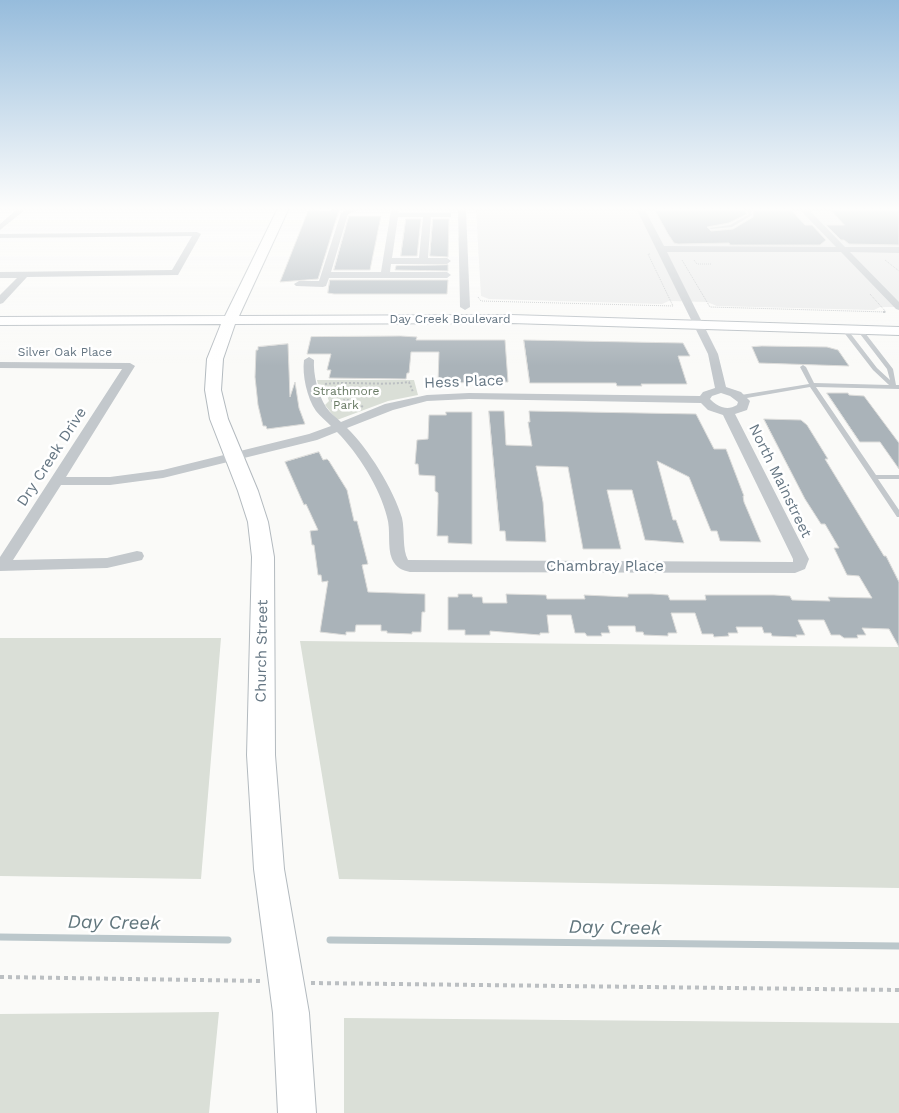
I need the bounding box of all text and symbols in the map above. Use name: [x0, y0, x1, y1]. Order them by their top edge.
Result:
street label: Day Creek Boulevard: [389, 312, 511, 326]
street label: Silver Oak Place: [18, 345, 112, 359]
street label: Hess Place: [424, 372, 504, 392]
park label: Strathmore Park: [313, 384, 379, 412]
street label: Dry Creek Drive: [13, 404, 91, 510]
street label: North Mainstreet: [745, 421, 815, 541]
street label: Chambray Place: [546, 558, 664, 576]
street label: Church Street: [252, 600, 272, 702]
water label: Day Creek: [67, 911, 161, 935]
water label: Day Creek: [568, 916, 662, 940]

